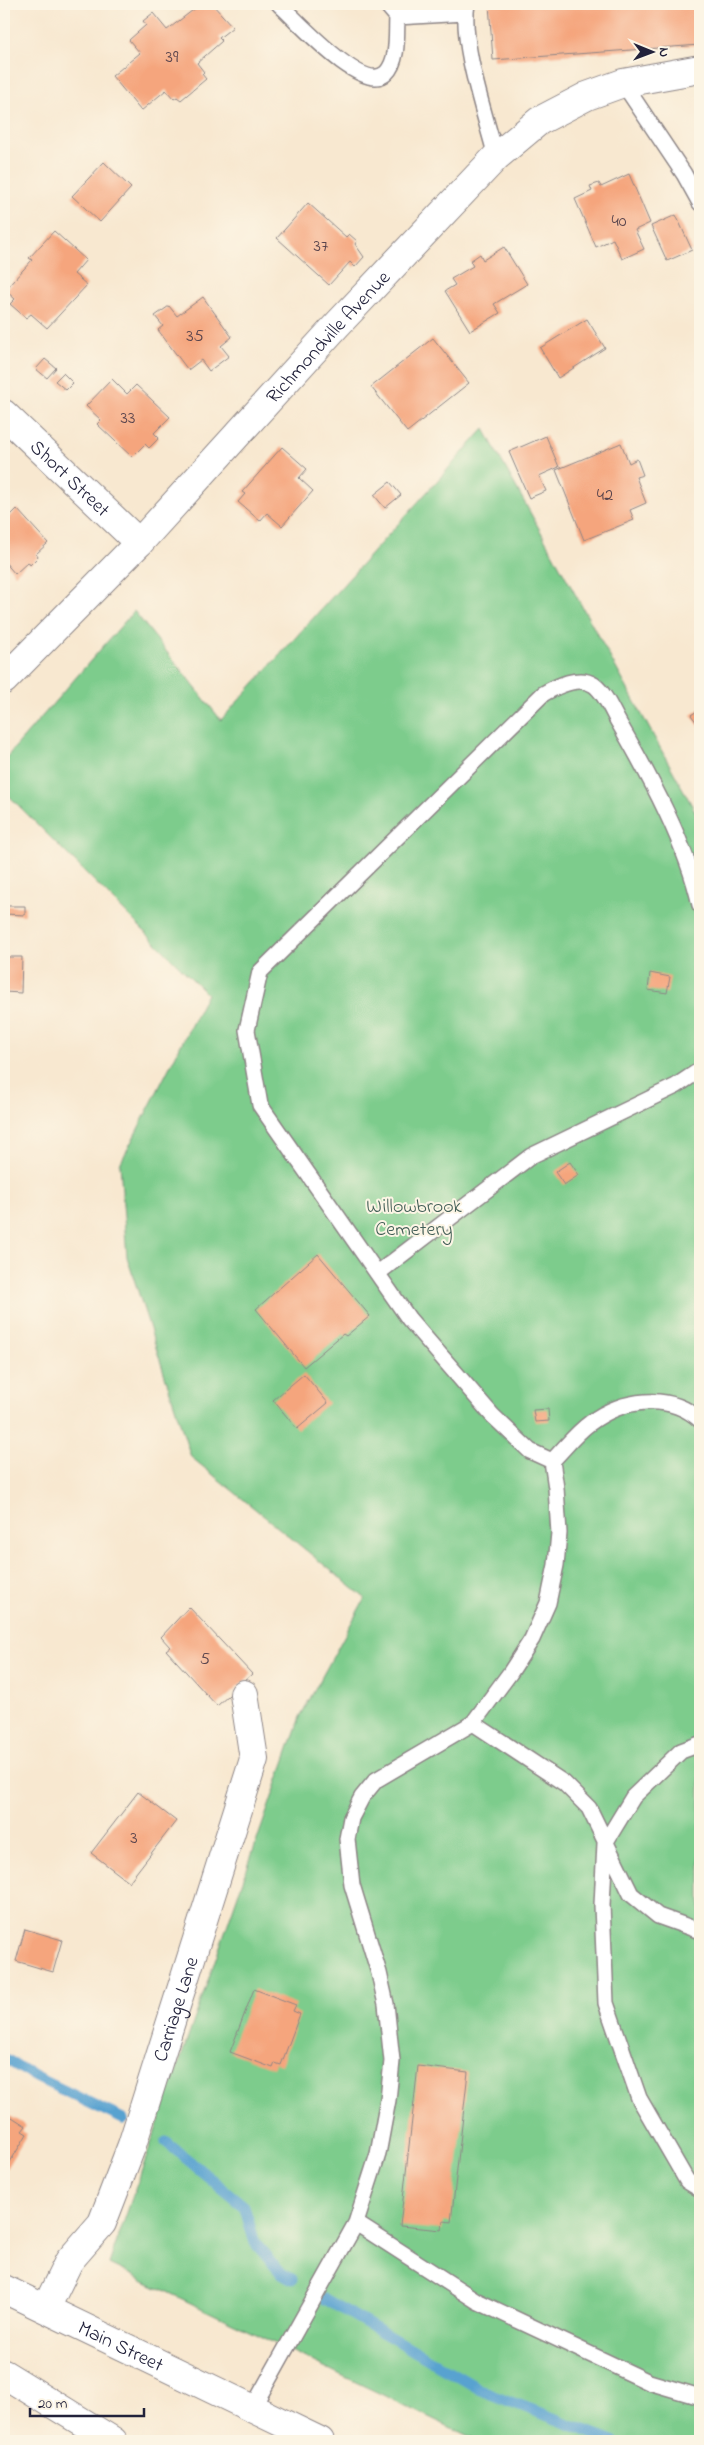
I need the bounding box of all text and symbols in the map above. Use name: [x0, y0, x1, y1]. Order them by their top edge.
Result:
north arrow: [626, 28, 676, 78]
house number: 39: [166, 45, 179, 71]
text: N: [653, 47, 674, 57]
house number: 40: [611, 209, 627, 235]
house number: 37: [314, 234, 329, 260]
street label: Richmondville Avenue: [260, 265, 398, 411]
house number: 35: [186, 324, 204, 350]
house number: 33: [121, 406, 135, 432]
street label: Short Street: [22, 434, 116, 525]
house number: 42: [597, 483, 613, 509]
park label: Willowbrook Cemetery: [366, 1193, 462, 1245]
house number: 5: [200, 1647, 210, 1673]
house number: 3: [130, 1826, 138, 1852]
street label: Carriage Lane: [147, 1953, 208, 2066]
street label: Main Street: [72, 2315, 168, 2381]
scale bar: [30, 2385, 144, 2417]
text: 20 m: [38, 2393, 68, 2415]

